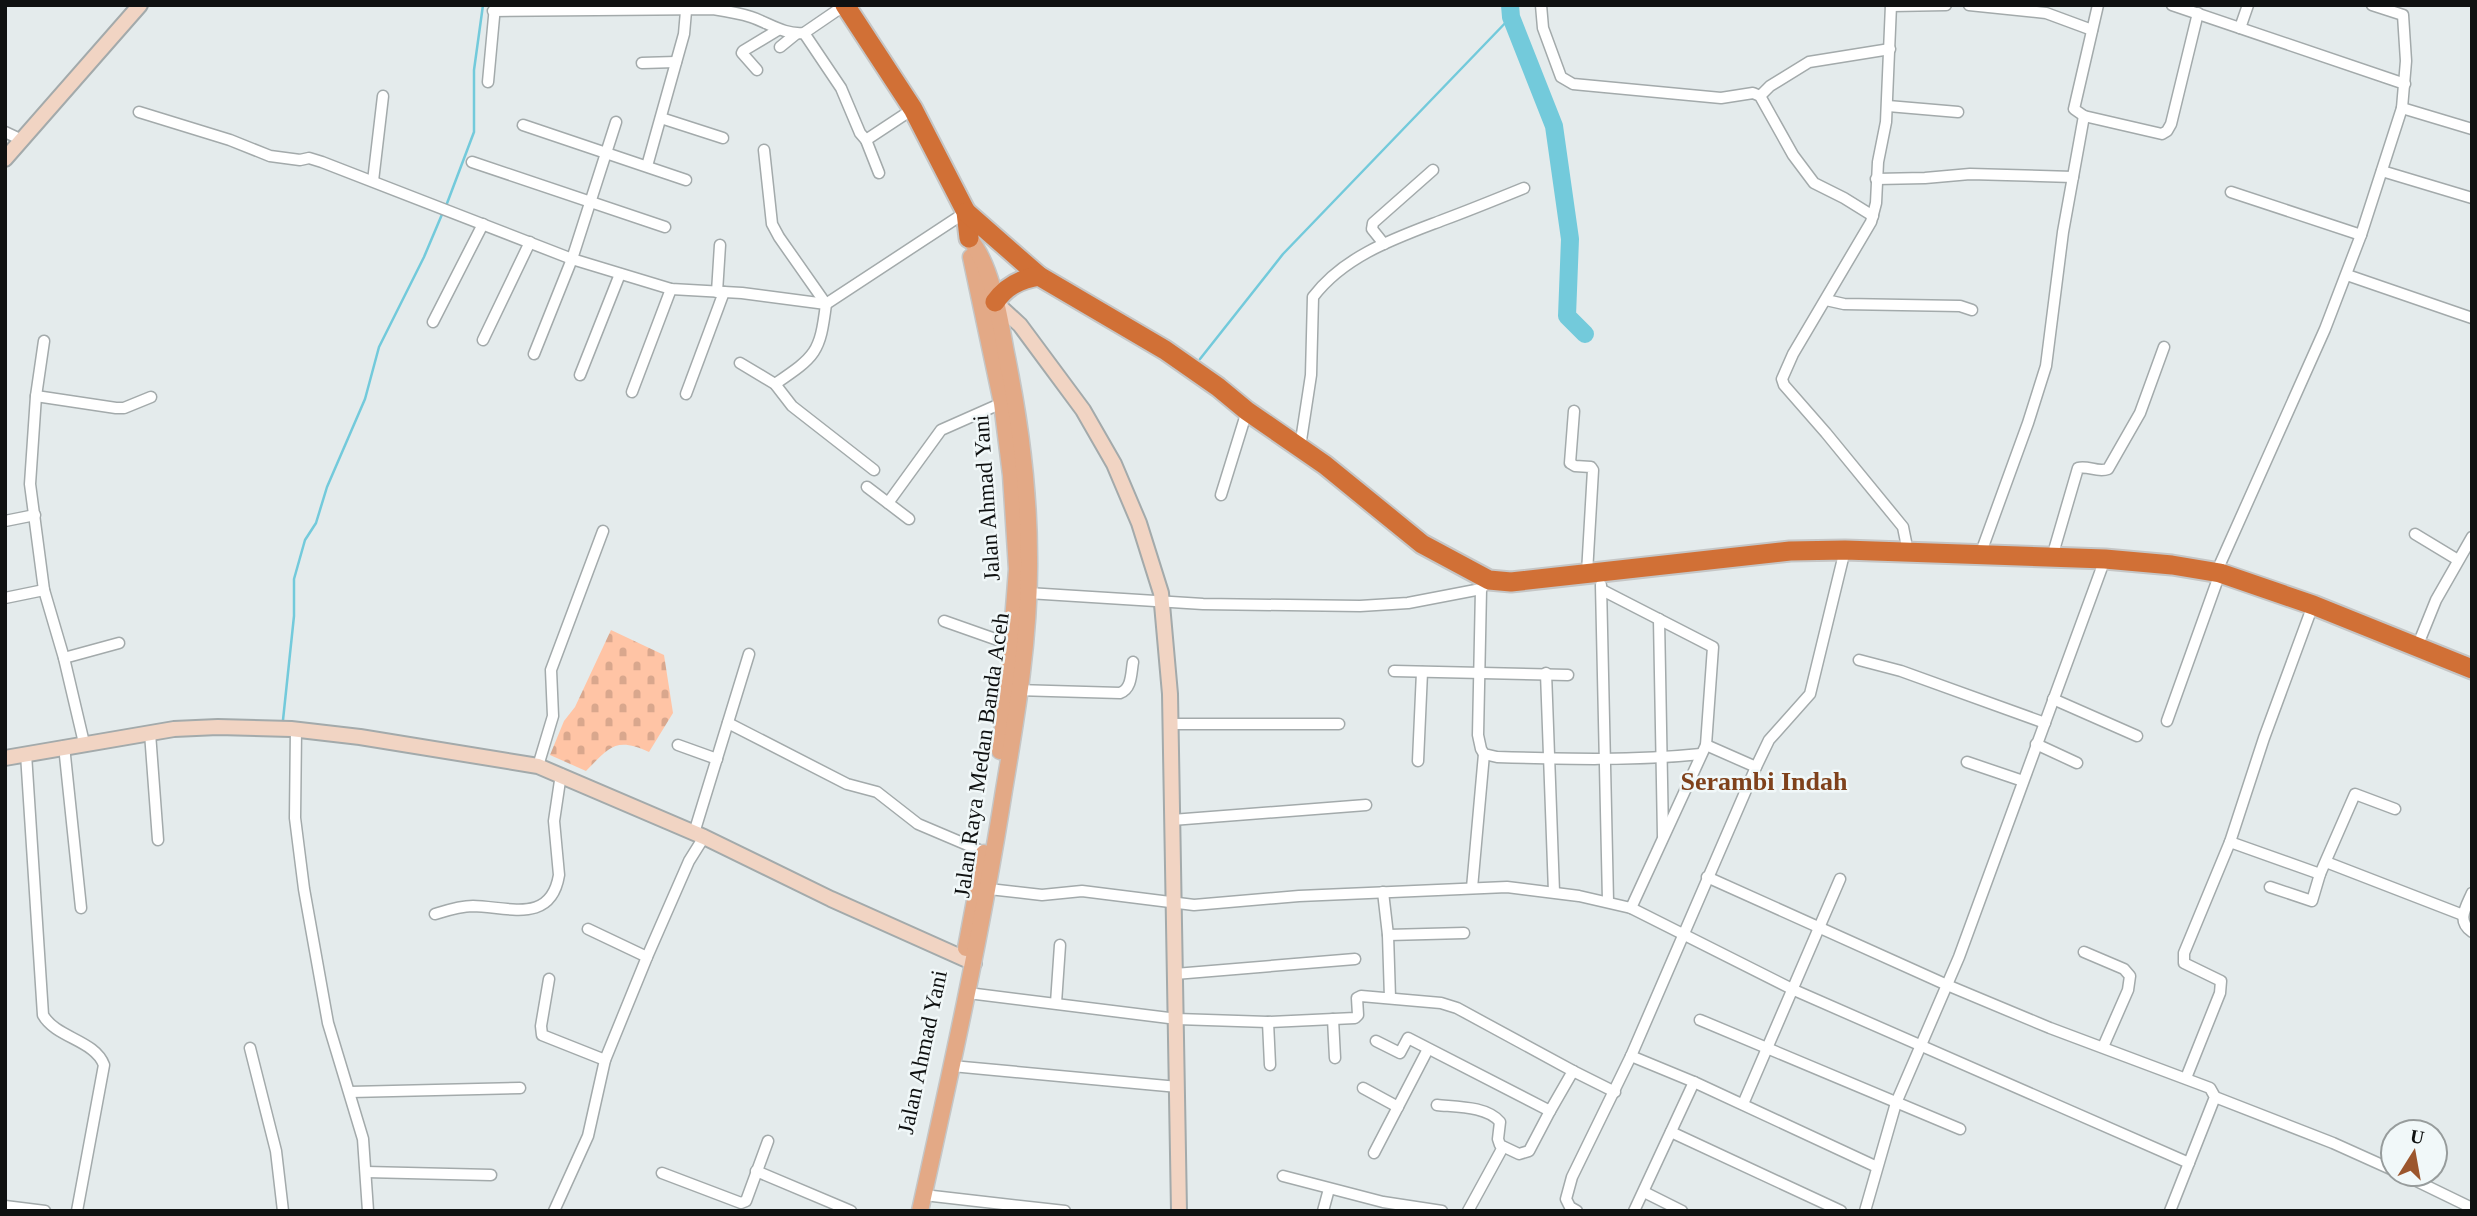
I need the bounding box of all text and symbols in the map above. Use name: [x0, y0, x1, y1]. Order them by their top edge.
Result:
street label: Jalan Ahmad Yani: [968, 414, 1005, 582]
street label: Jalan Raya Medan Banda Aceh: [949, 611, 1014, 899]
district label: Serambi Indah: [1681, 767, 1848, 796]
street label: Jalan Ahmad Yani: [893, 968, 952, 1136]
north arrow: [2379, 1118, 2449, 1188]
text: U: [2408, 1125, 2426, 1148]

